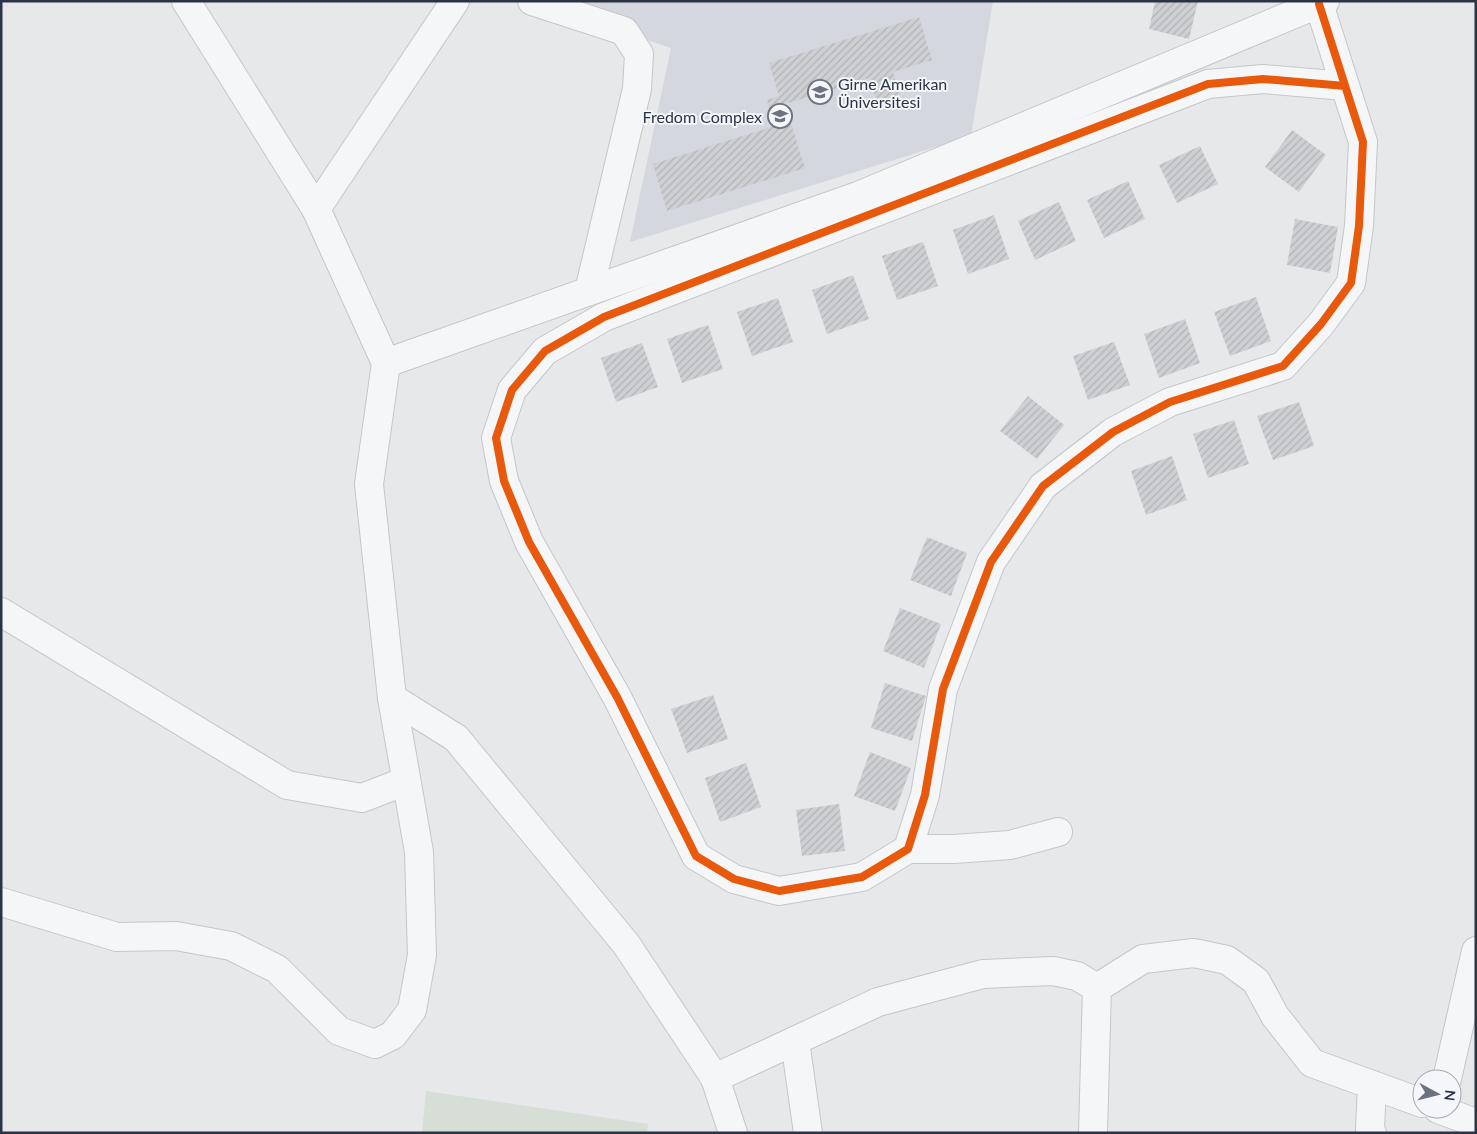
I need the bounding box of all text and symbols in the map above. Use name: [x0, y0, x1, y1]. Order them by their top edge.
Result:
place label: Girne Amerikan Üniversitesi: [838, 74, 947, 111]
school or university icon: Girne Amerikan Üniversitesi: [807, 79, 833, 105]
school or university icon: Fredom Complex: [767, 103, 793, 129]
place label: Fredom Complex: [643, 107, 762, 126]
north arrow: [1412, 1069, 1462, 1119]
text: N: [1441, 1089, 1459, 1102]

